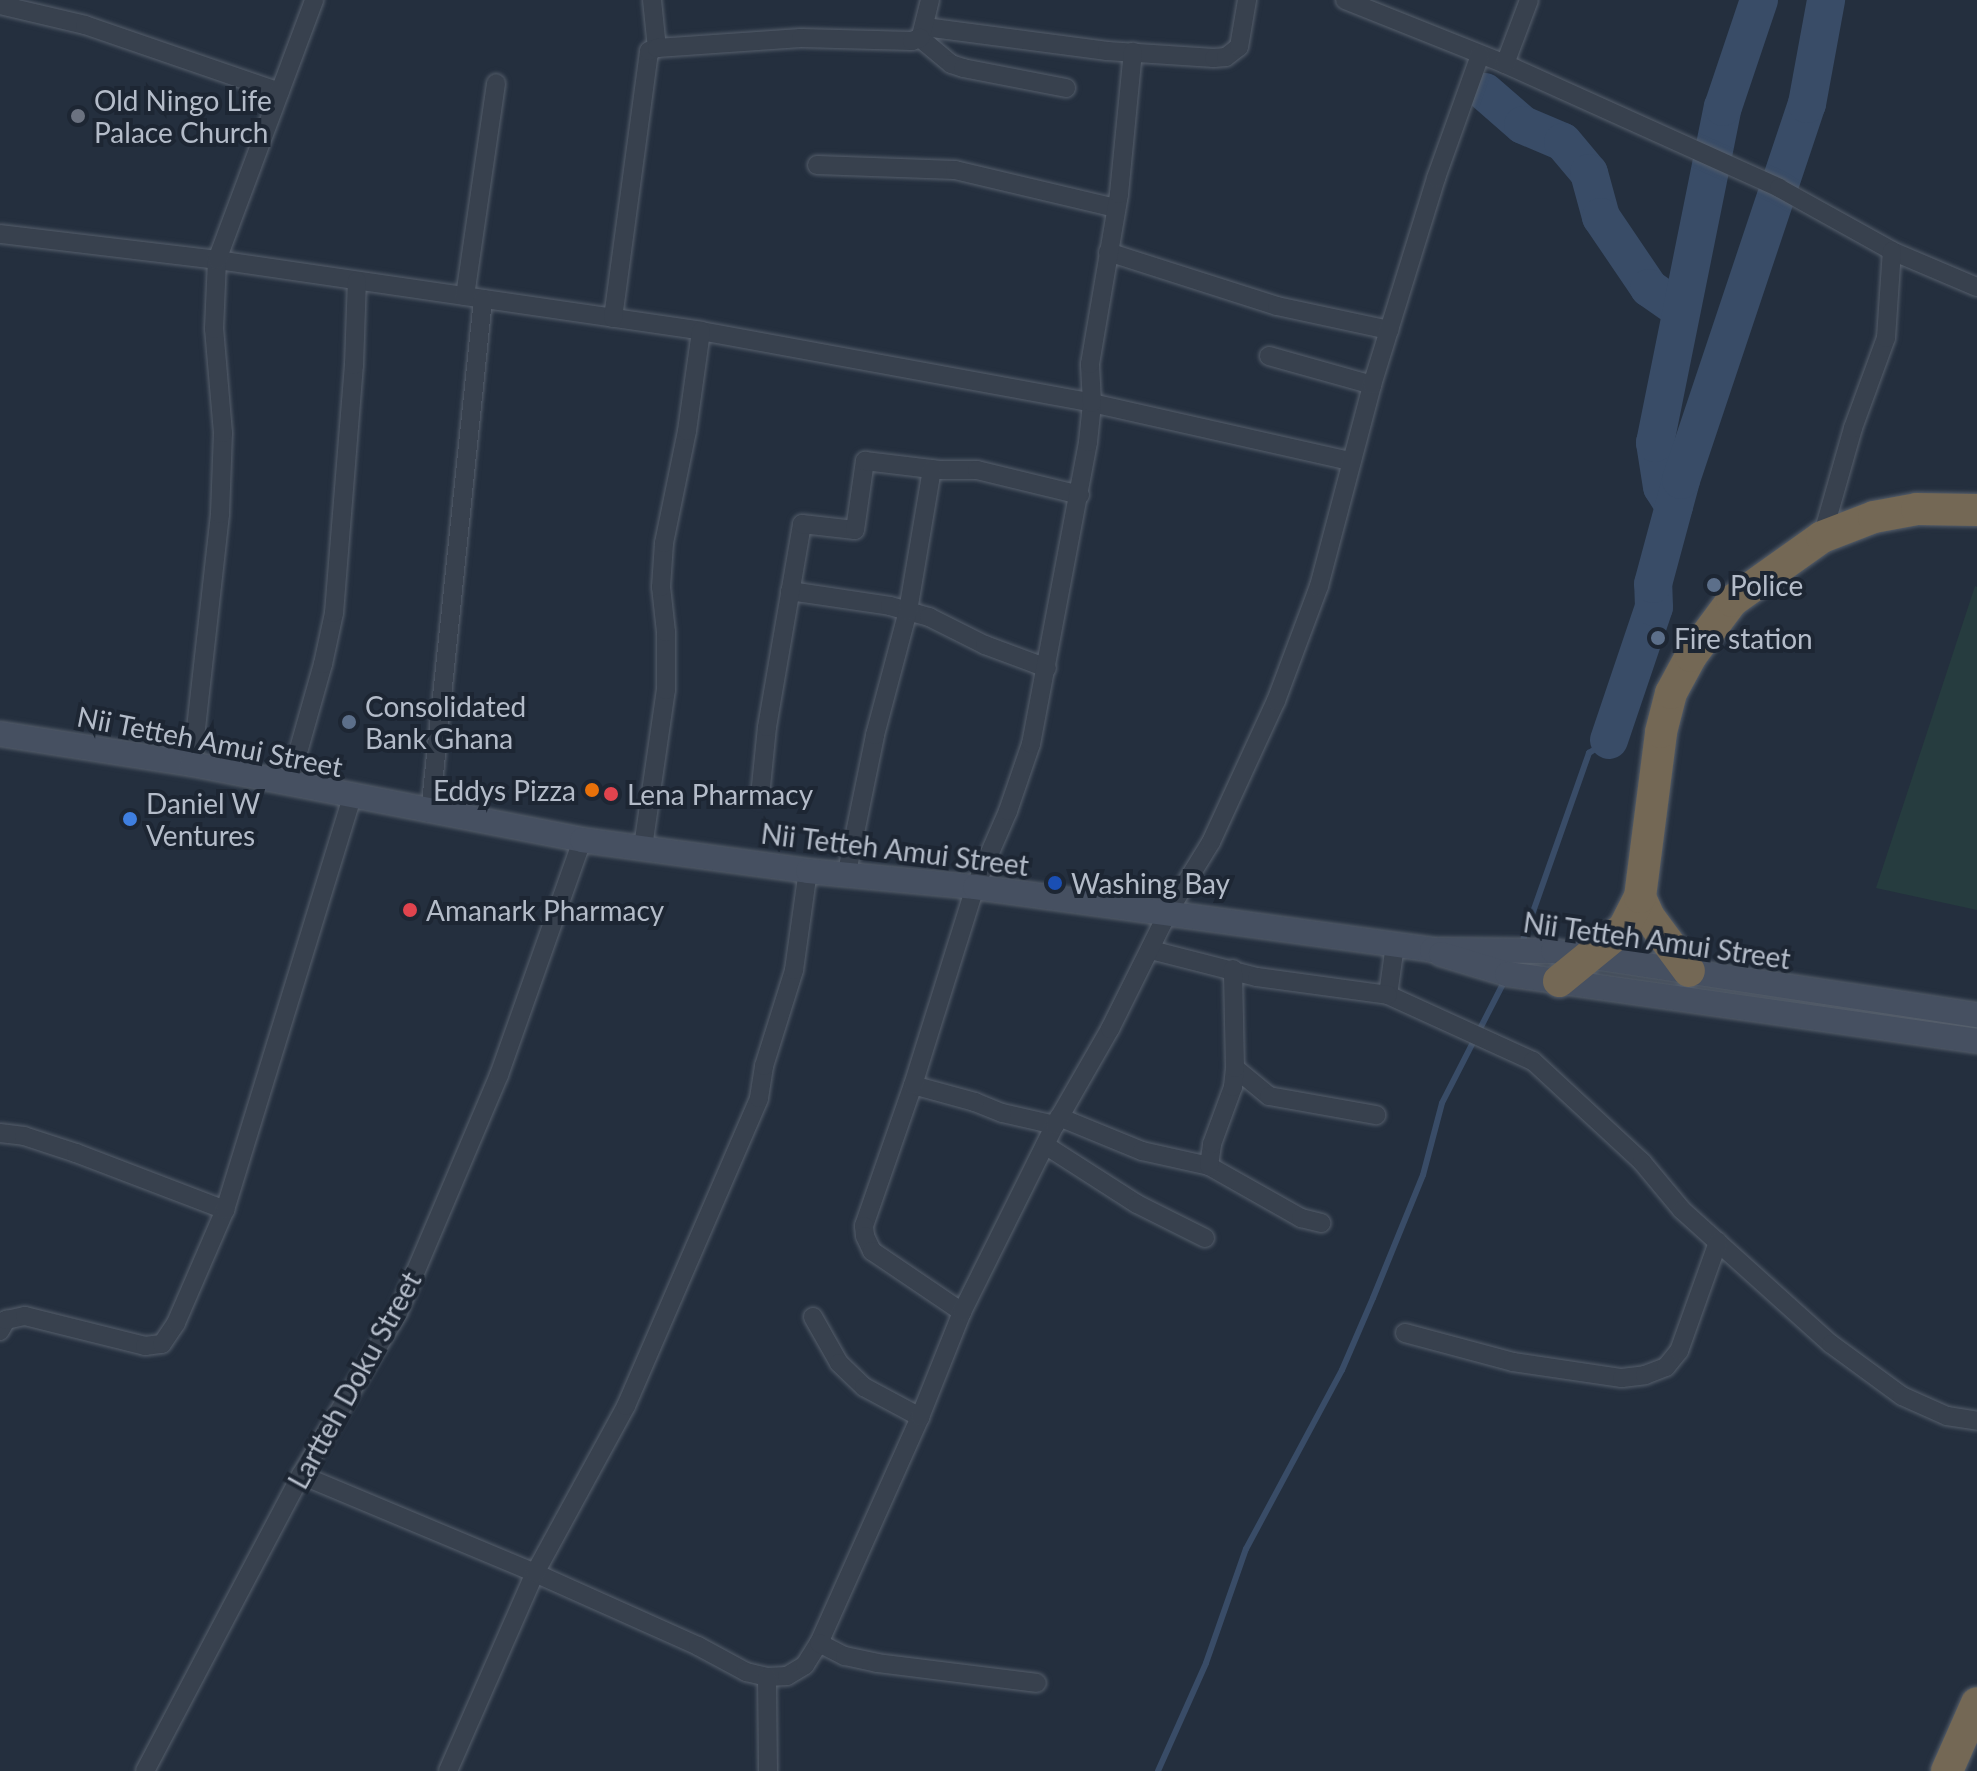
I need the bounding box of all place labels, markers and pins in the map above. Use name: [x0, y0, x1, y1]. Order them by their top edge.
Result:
place label: Old Ningo Life Palace Church: [94, 83, 272, 149]
marker: Old Ningo Life Palace Church: [69, 107, 87, 125]
place label: Police: [1730, 568, 1803, 602]
marker: Police: [1705, 576, 1723, 594]
place label: Fire station: [1674, 621, 1813, 655]
marker: Fire station: [1649, 629, 1667, 647]
place label: Consolidated Bank Ghana: [365, 689, 526, 755]
marker: Consolidated Bank Ghana: [340, 713, 358, 731]
place label: Eddys Pizza: [433, 773, 576, 807]
place label: Lena Pharmacy: [627, 777, 813, 811]
marker: Eddys Pizza: [583, 781, 601, 799]
marker: Lena Pharmacy: [602, 785, 620, 803]
place label: Daniel W Ventures: [146, 786, 261, 852]
marker: Daniel W Ventures: [121, 810, 139, 828]
place label: Washing Bay: [1071, 866, 1230, 900]
marker: Washing Bay: [1046, 874, 1064, 892]
place label: Amanark Pharmacy: [426, 893, 664, 927]
marker: Amanark Pharmacy: [401, 901, 419, 919]

